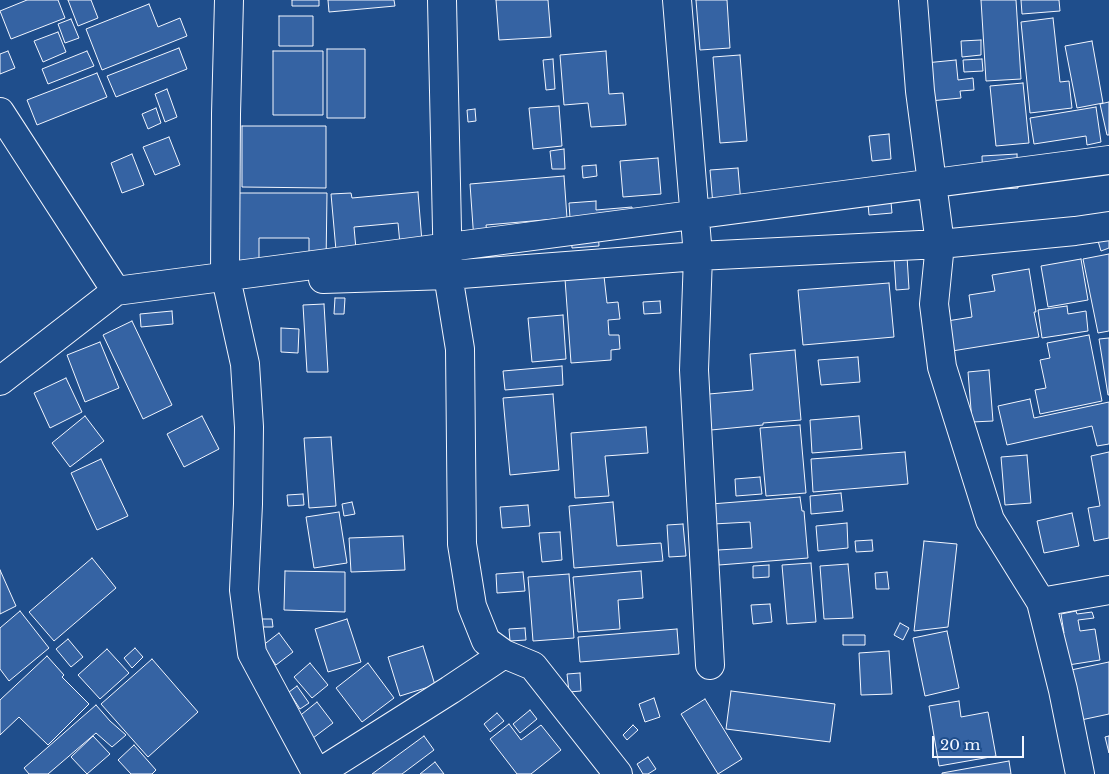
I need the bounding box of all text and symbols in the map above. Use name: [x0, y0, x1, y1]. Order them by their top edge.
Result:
scale bar: [934, 726, 1026, 758]
text: 20 m: [940, 735, 980, 754]

